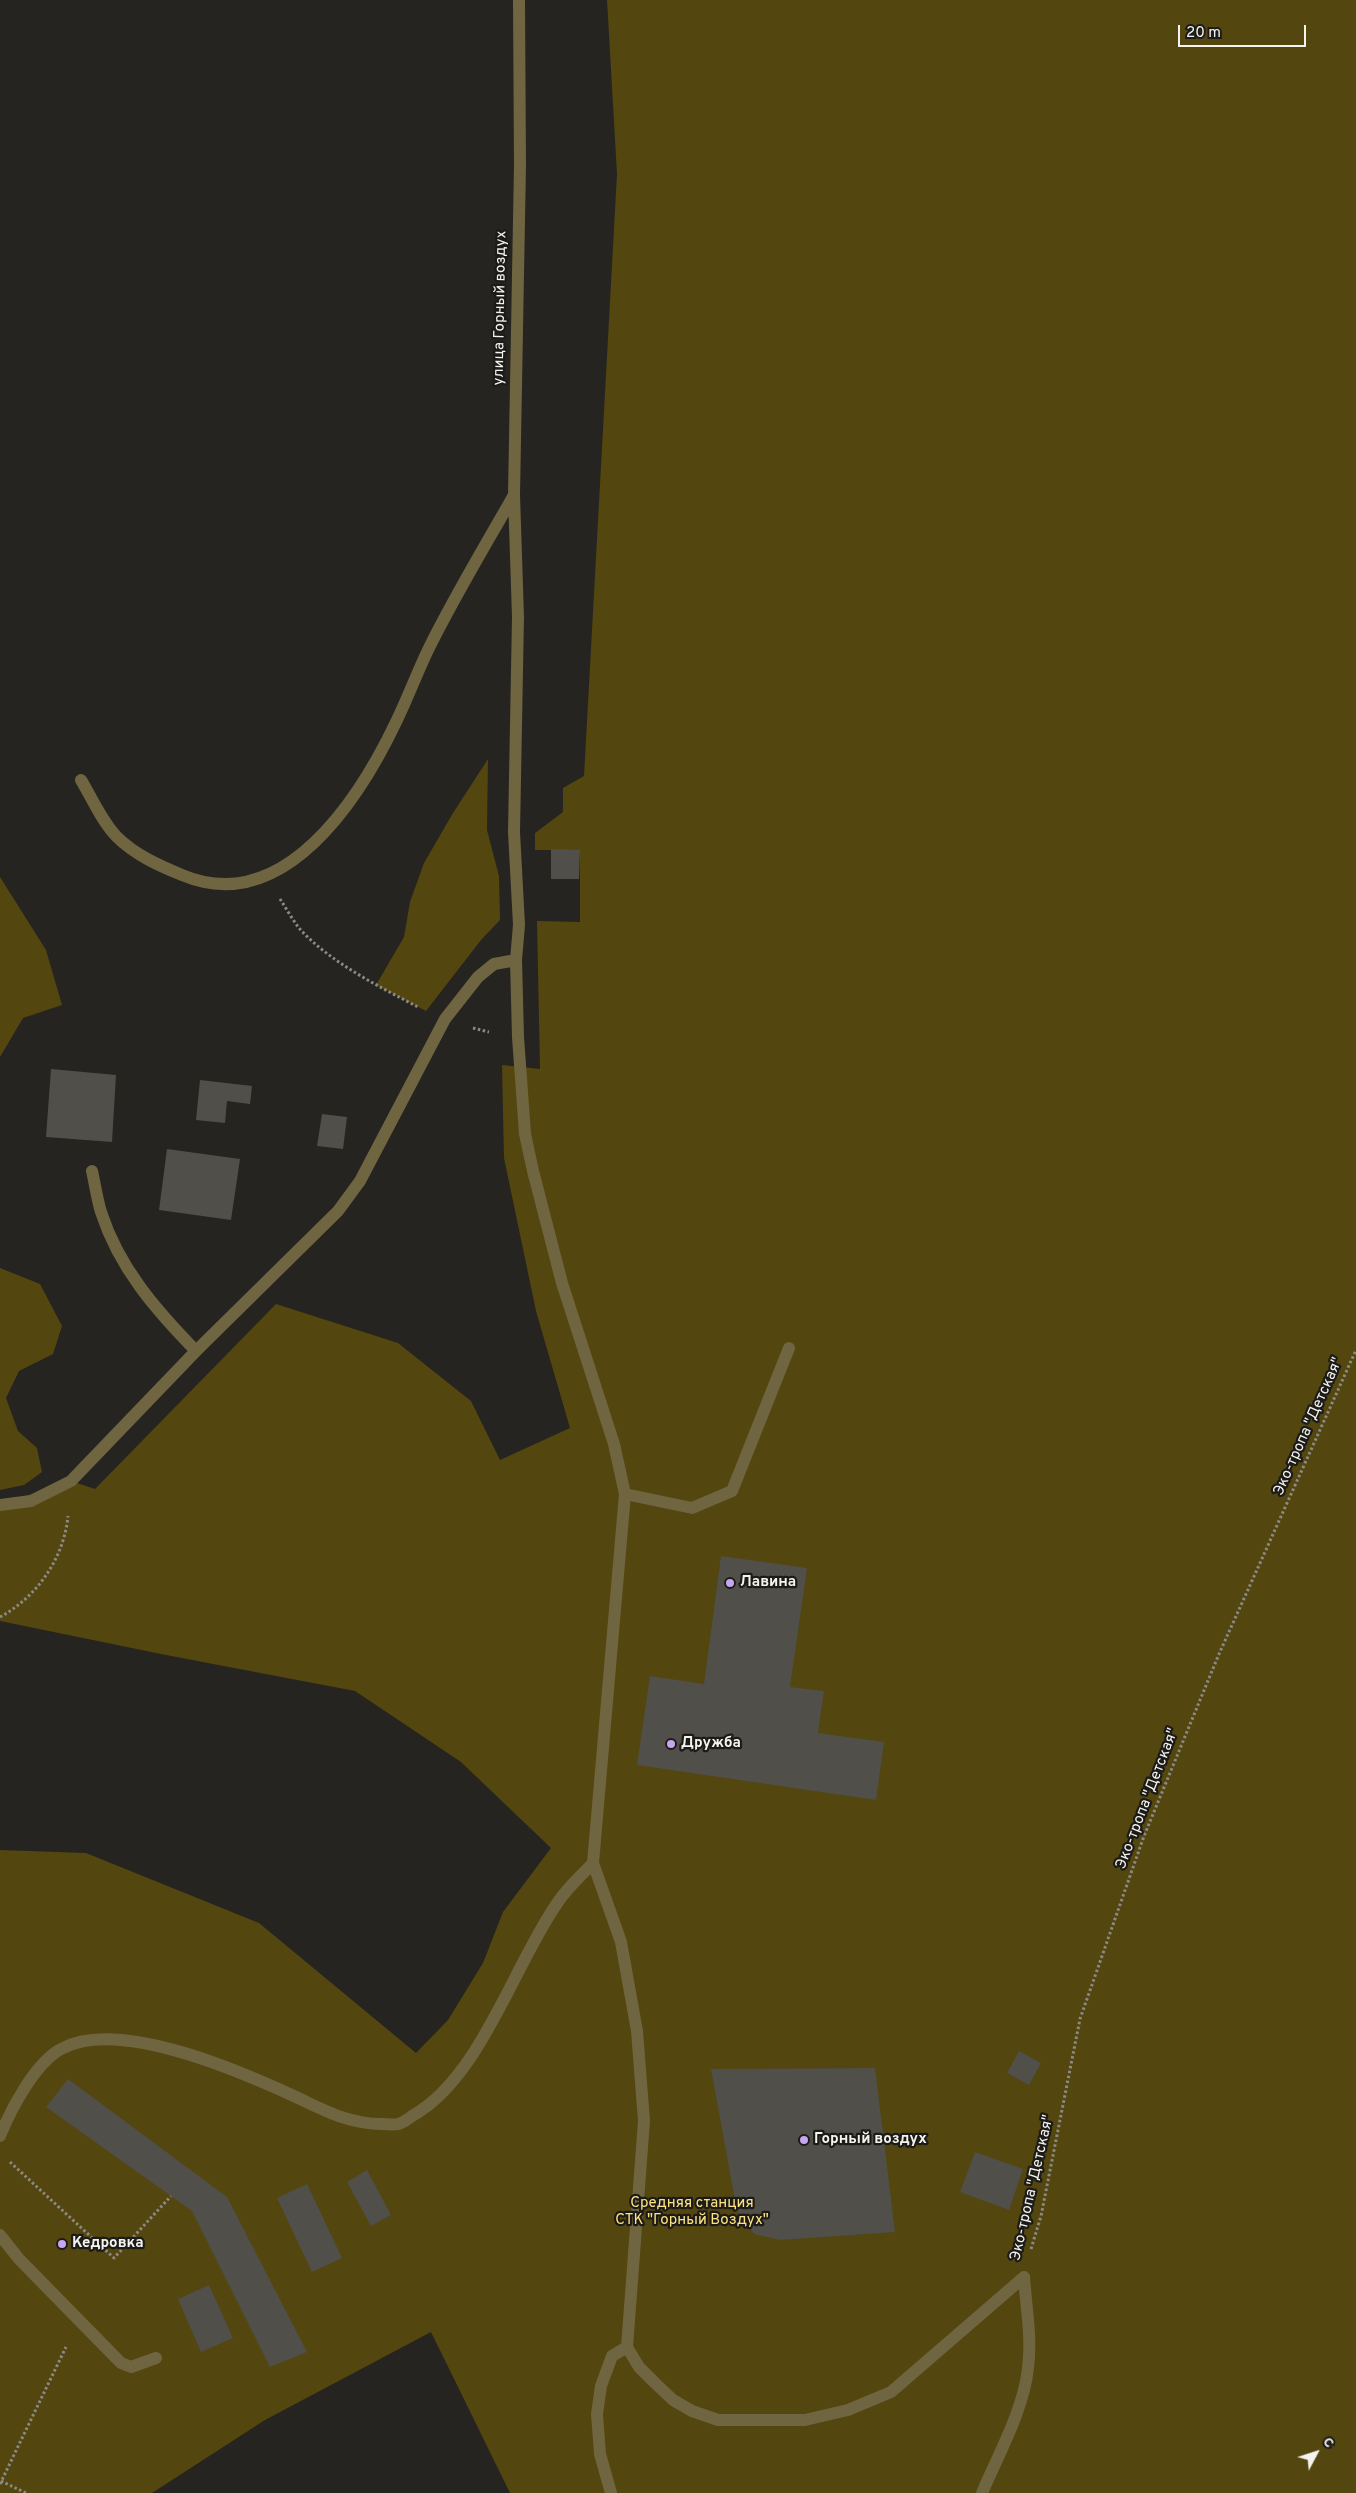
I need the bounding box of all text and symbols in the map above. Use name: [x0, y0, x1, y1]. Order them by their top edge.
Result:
scale bar: [1181, 15, 1308, 47]
text: 20 m: [1186, 24, 1221, 43]
street label: улица Горный воздух: [491, 230, 511, 386]
street label: Эко-тропа "Детская": [1270, 1355, 1348, 1499]
place label: Лавина: [740, 1574, 796, 1592]
marker: Лавина: [724, 1577, 736, 1589]
street label: Эко-тропа "Детская": [1113, 1726, 1183, 1872]
place label: Дружба: [681, 1735, 741, 1753]
marker: Дружба: [665, 1738, 677, 1750]
street label: Эко-тропа "Детская": [1007, 2113, 1059, 2263]
place label: Горный воздух: [814, 2131, 927, 2149]
marker: Горный воздух: [798, 2134, 810, 2146]
park label: Средняя станция СТК "Горный Воздух": [615, 2195, 769, 2230]
place label: Кедровка: [72, 2235, 144, 2253]
marker: Кедровка: [56, 2238, 68, 2250]
north arrow: [1291, 2428, 1341, 2478]
text: С: [1318, 2434, 1337, 2452]

